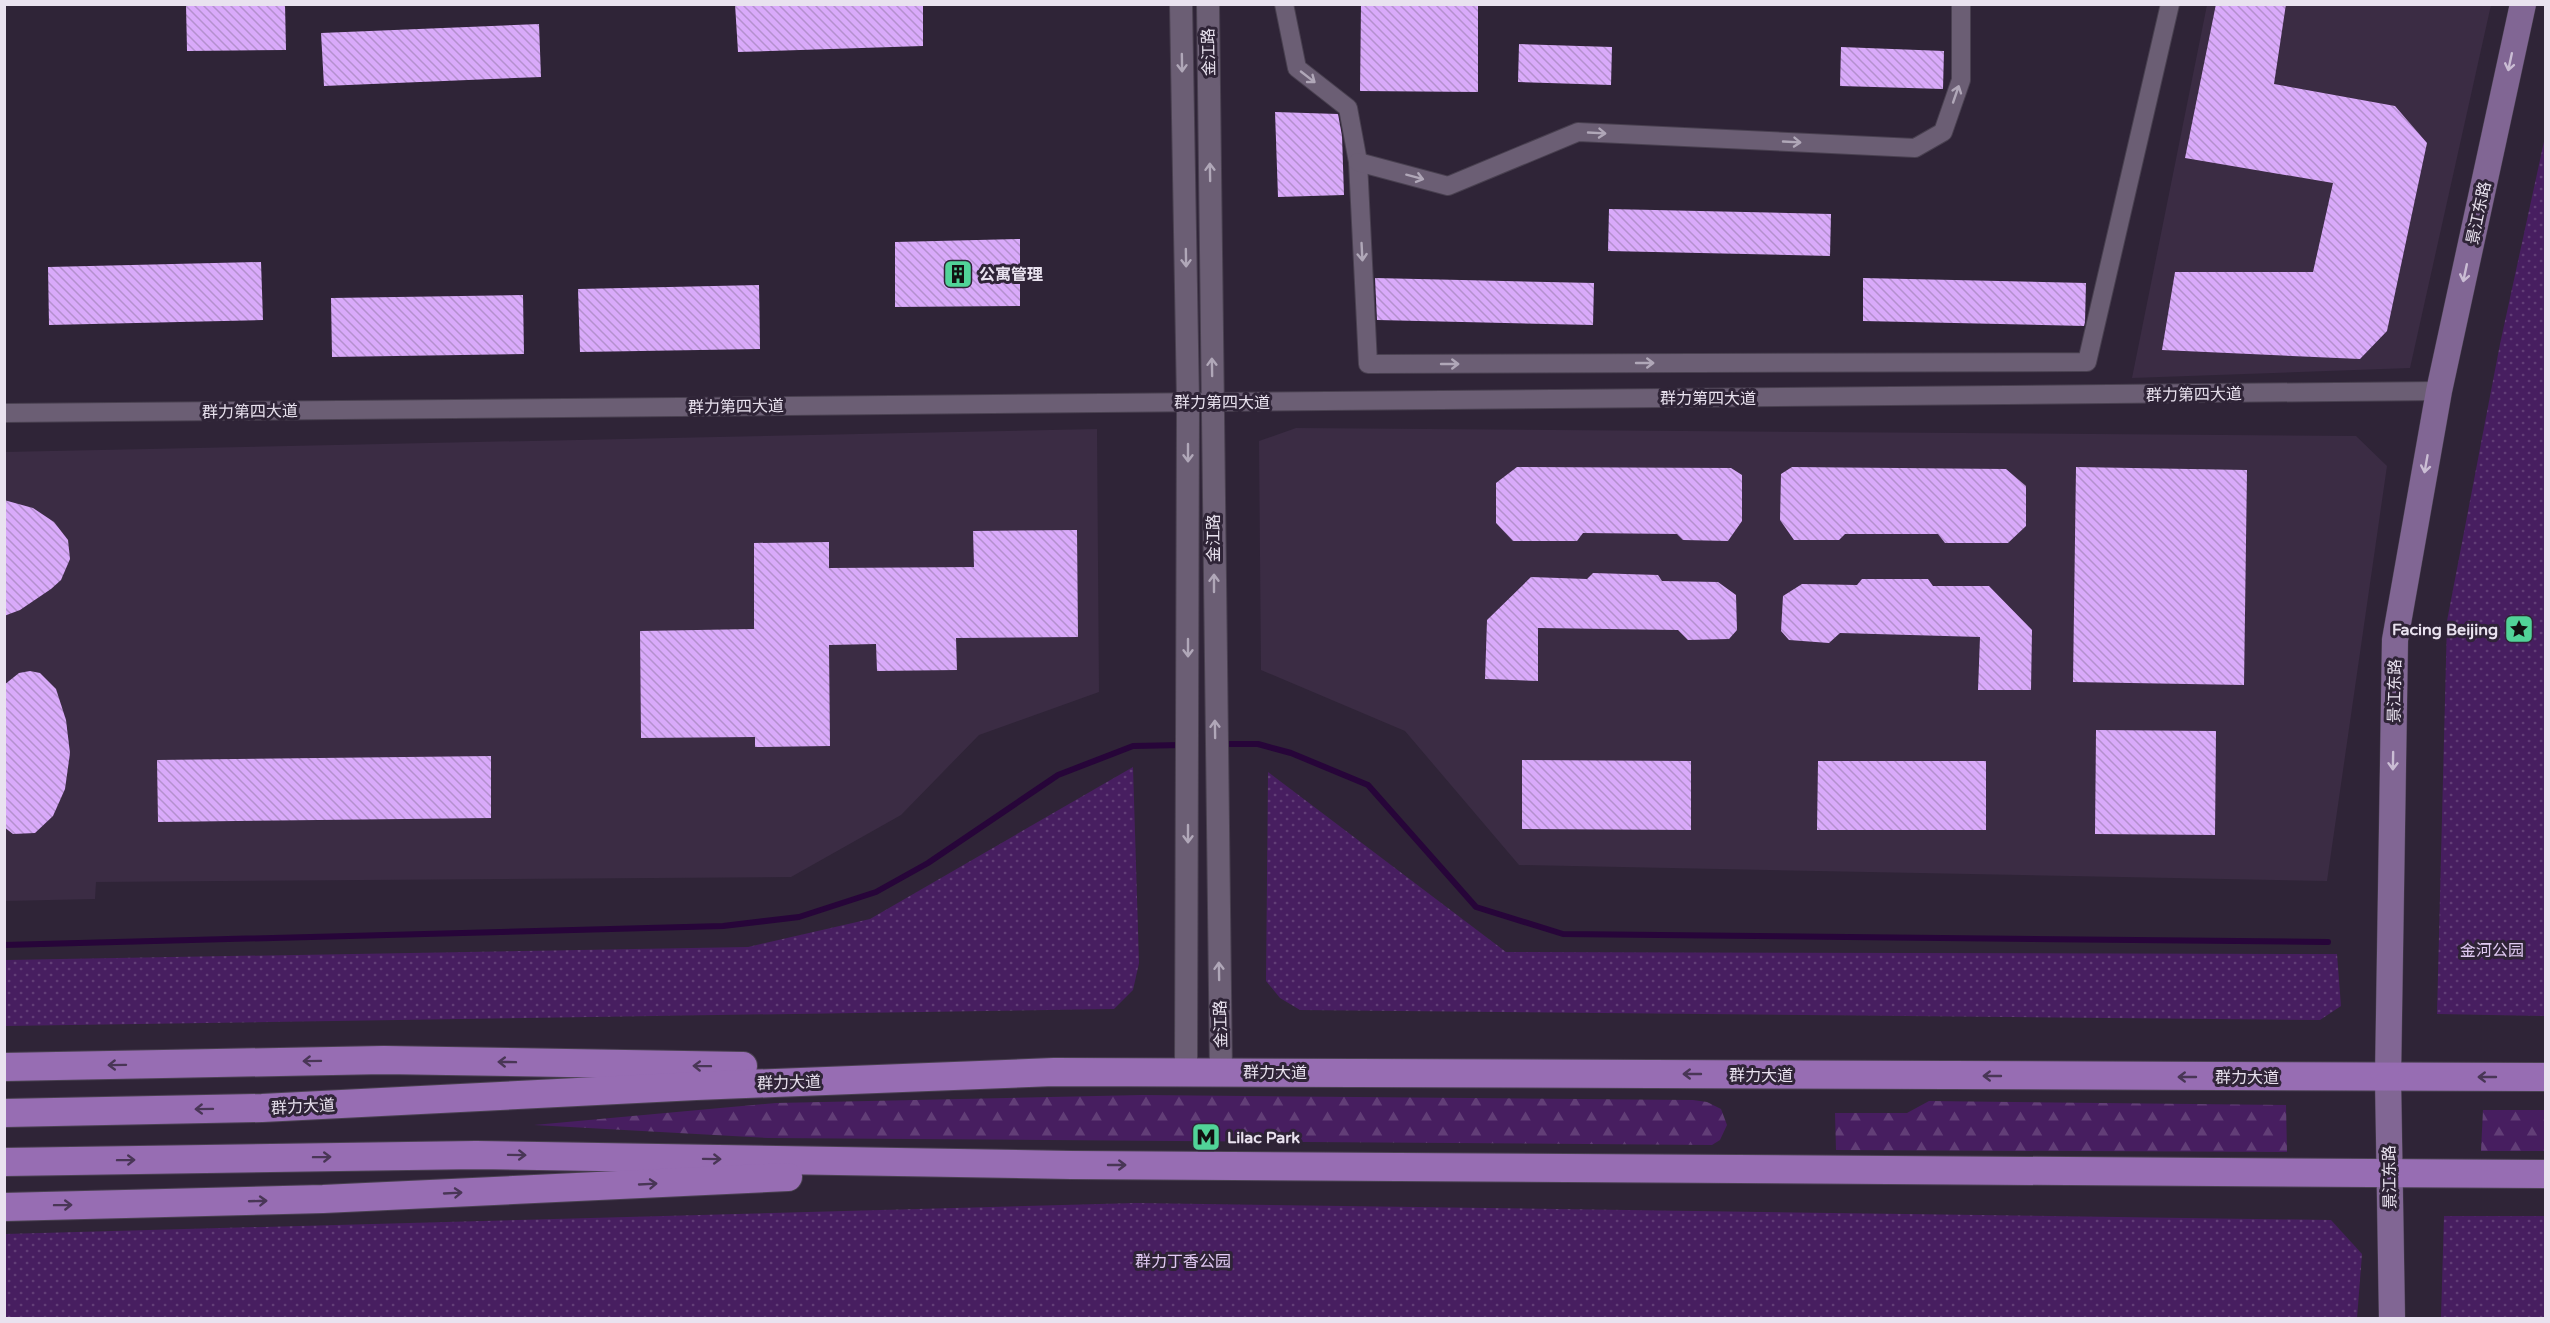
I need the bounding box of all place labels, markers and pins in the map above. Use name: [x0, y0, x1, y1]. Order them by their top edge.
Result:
building icon: 公寓管理: [942, 258, 974, 290]
place label: 公寓管理: [979, 265, 1043, 285]
place icon: Facing Beijing: [2503, 613, 2535, 645]
place label: Facing Beijing: [2392, 620, 2498, 640]
metro station icon: Lilac Park: [1190, 1121, 1222, 1153]
place label: Lilac Park: [1227, 1128, 1300, 1148]

